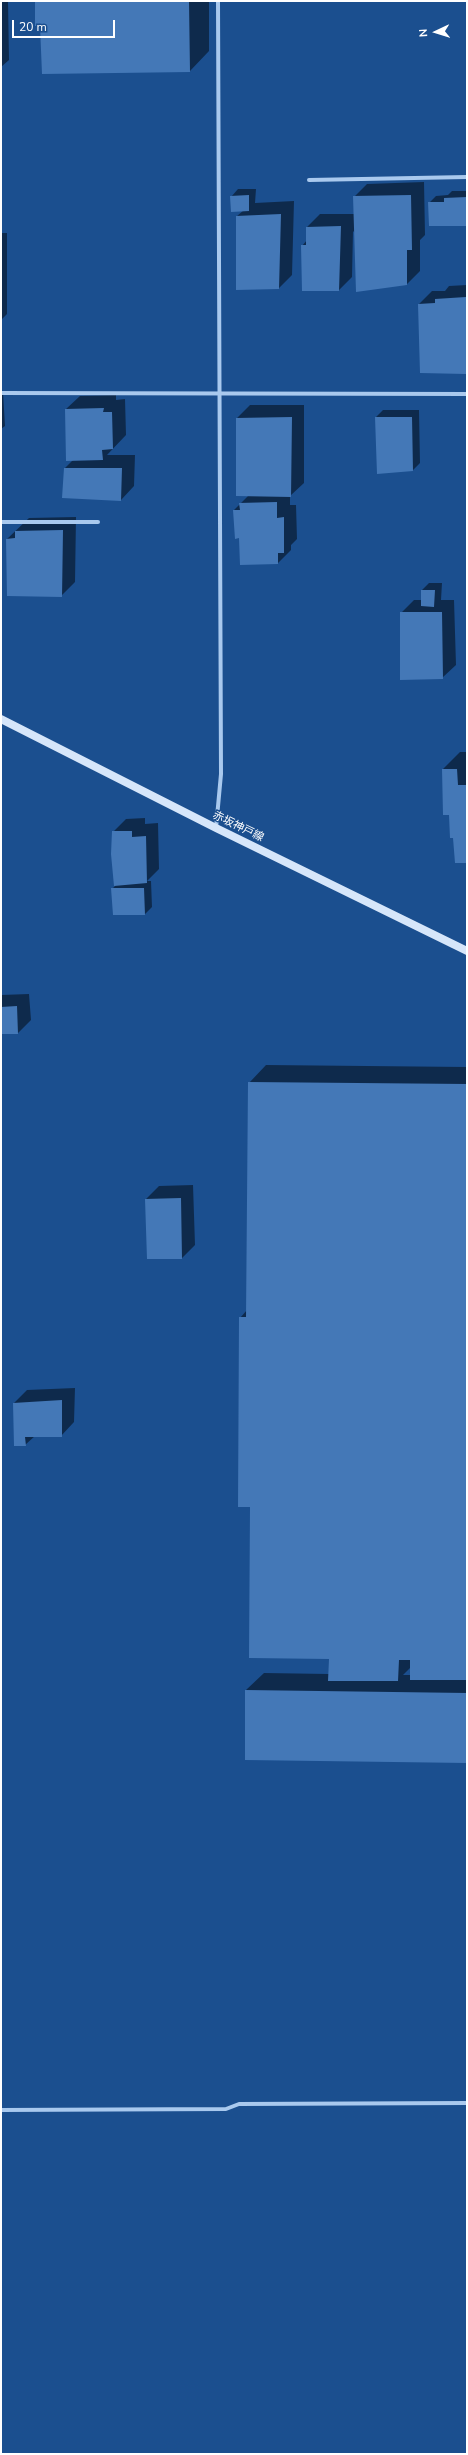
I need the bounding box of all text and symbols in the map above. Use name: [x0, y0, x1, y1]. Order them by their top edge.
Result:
scale bar: [14, 12, 117, 38]
north arrow: [416, 12, 456, 52]
text: 20 m: [19, 19, 47, 35]
text: N: [416, 28, 431, 38]
street label: 赤坂神戸線: [210, 809, 266, 845]

